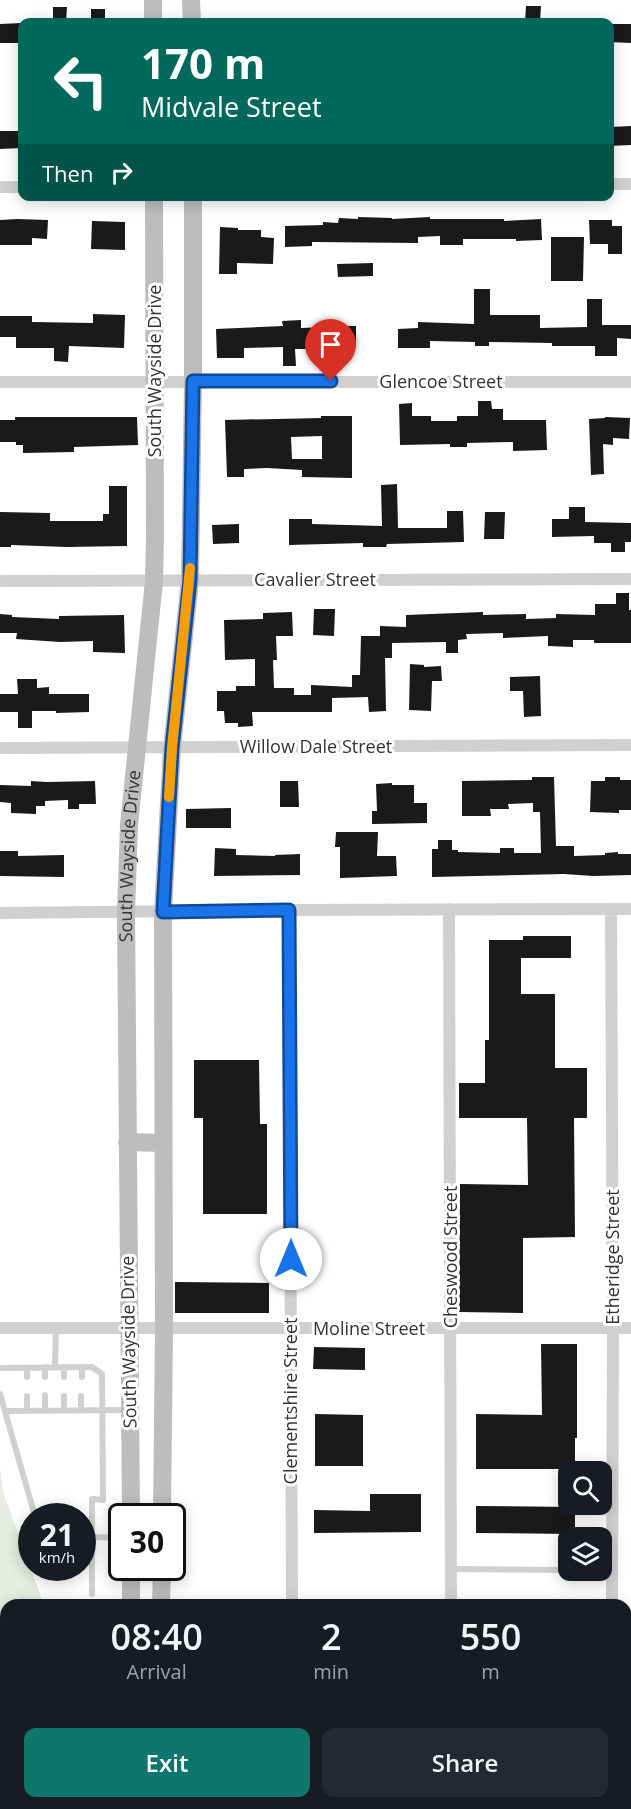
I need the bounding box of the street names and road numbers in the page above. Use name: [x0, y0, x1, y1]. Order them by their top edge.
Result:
street label: South Wayside Drive: [142, 285, 166, 457]
street label: Glencoe Street: [379, 369, 503, 393]
street label: Cavalier Street: [254, 567, 376, 591]
street label: Willow Dale Street: [240, 734, 392, 758]
street label: South Wayside Drive: [113, 769, 146, 942]
street label: Cheswood Street: [438, 1186, 462, 1328]
street label: Etheridge Street: [600, 1189, 624, 1325]
street label: South Wayside Drive: [114, 1256, 142, 1428]
street label: Moline Street: [313, 1316, 425, 1340]
street label: Clementshire Street: [278, 1318, 302, 1484]

